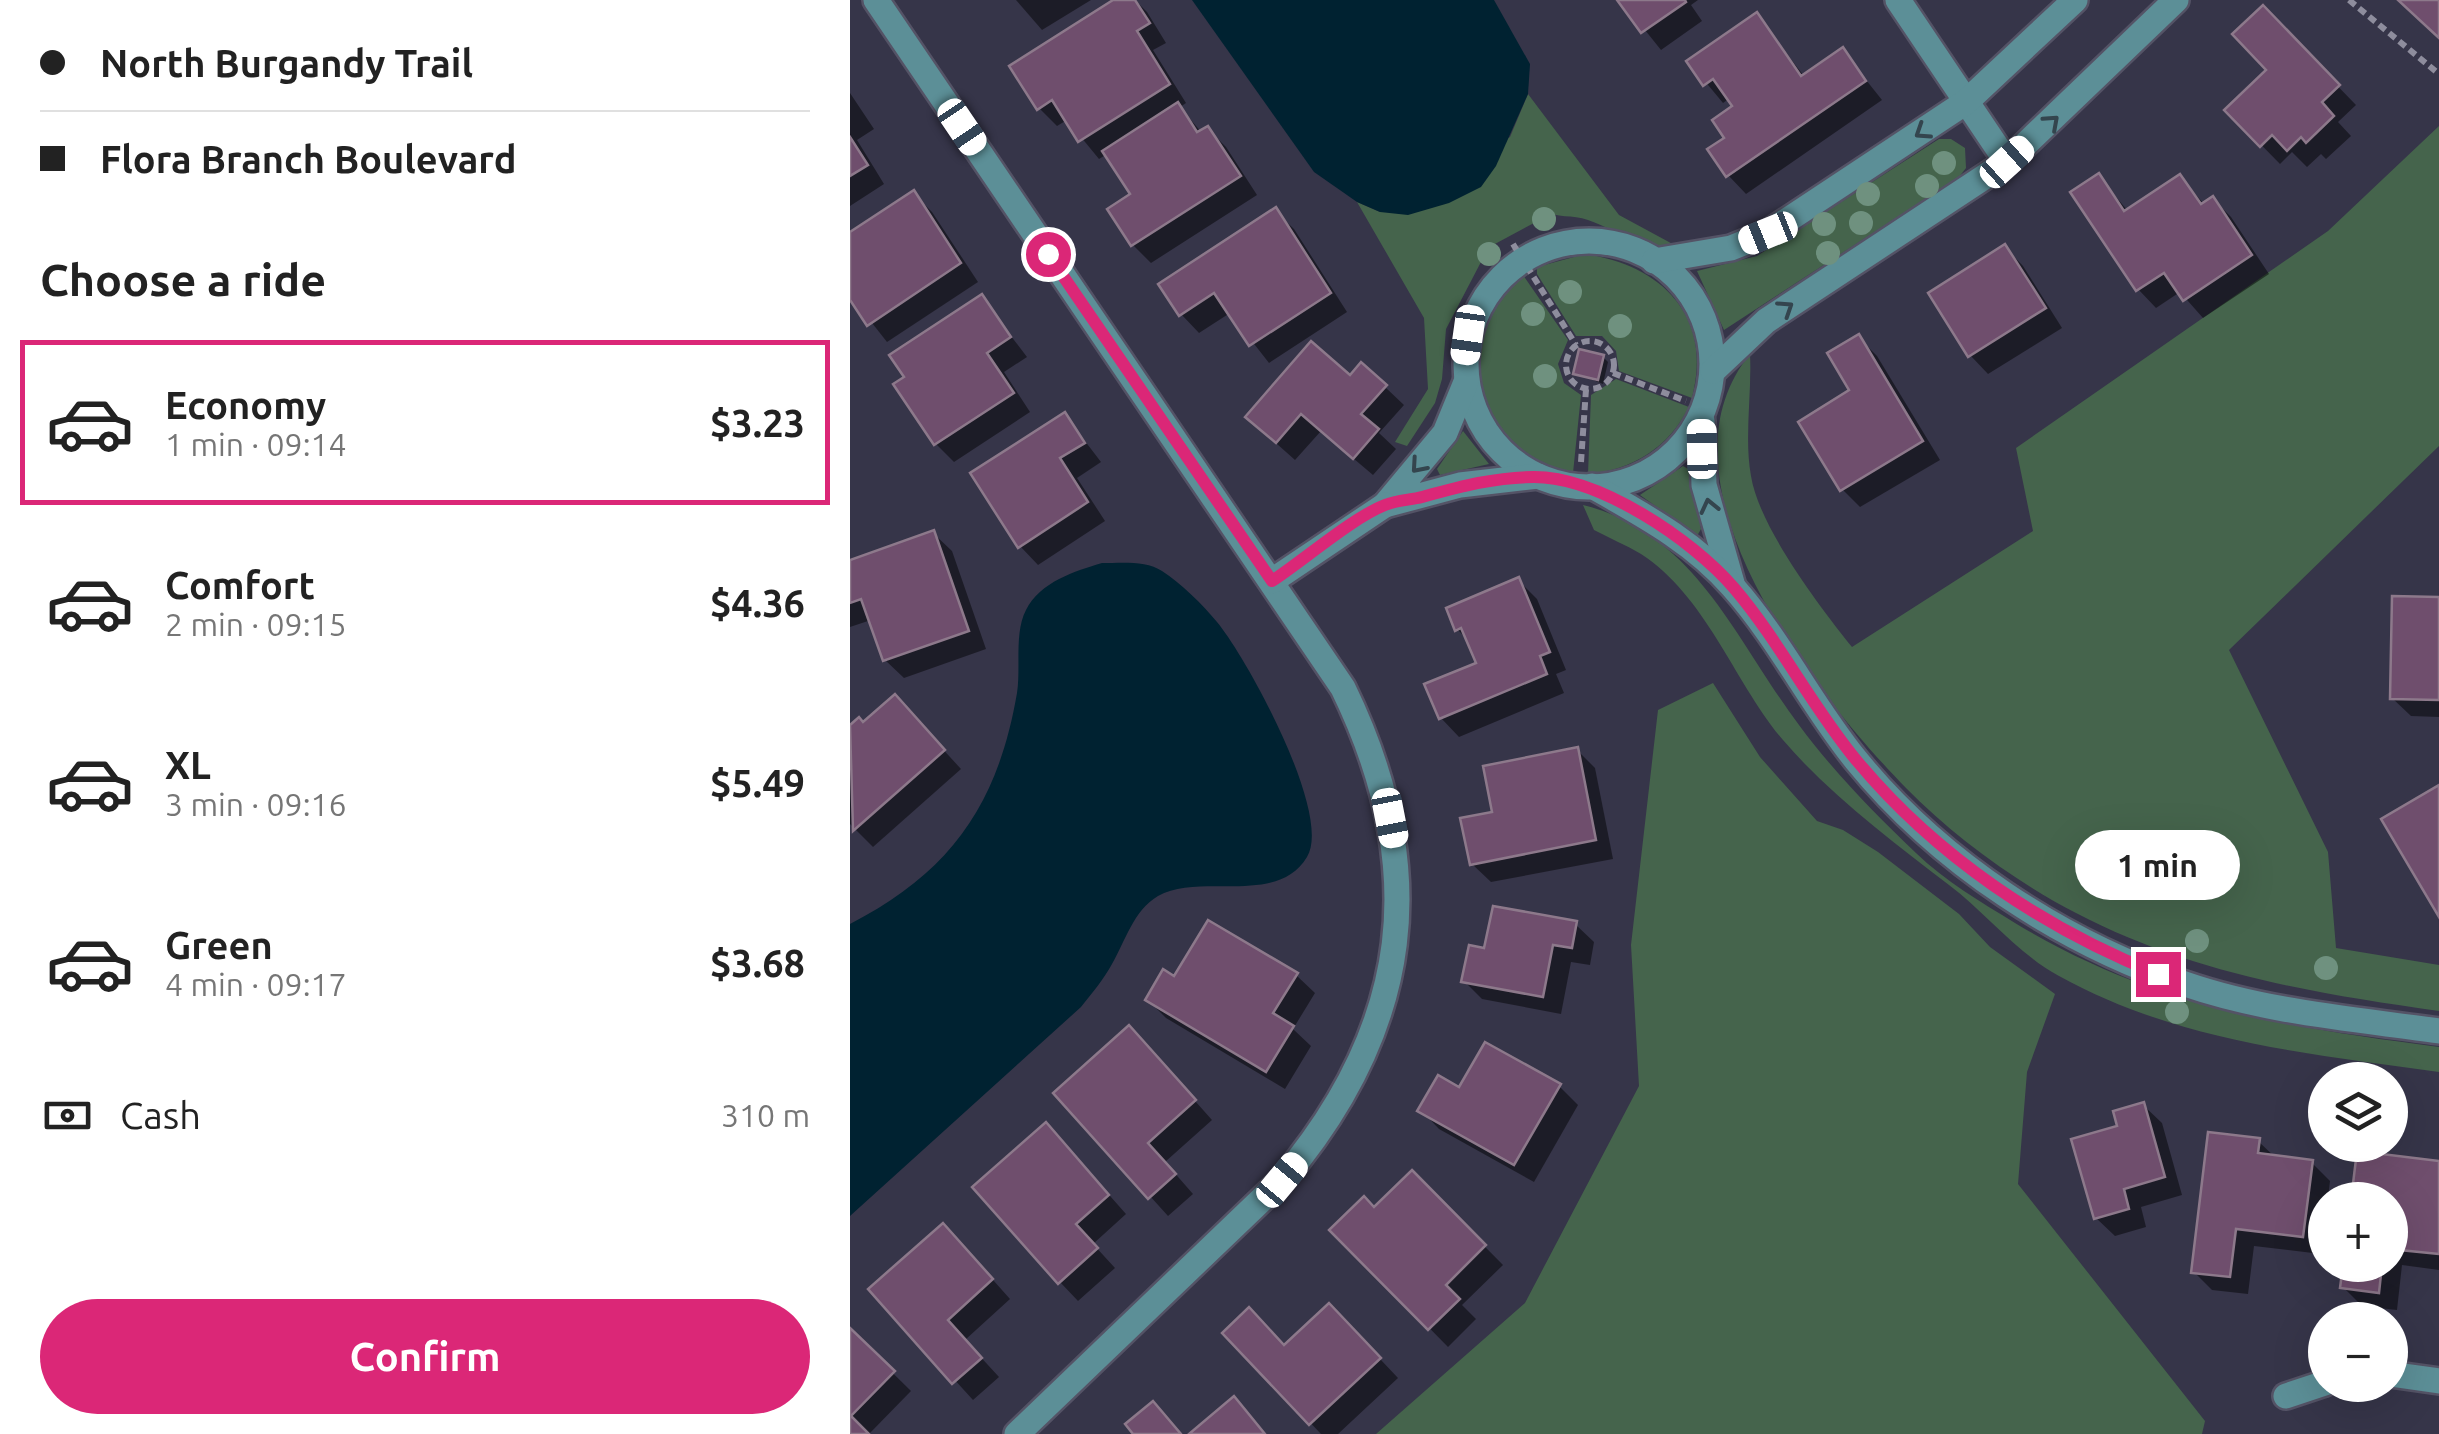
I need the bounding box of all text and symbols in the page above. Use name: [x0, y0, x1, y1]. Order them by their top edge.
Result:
text: North Burgandy Trail: [100, 42, 473, 84]
car: [933, 94, 991, 160]
one-way arrow: [2040, 115, 2059, 133]
one-way arrow: [1914, 119, 1932, 138]
car: [1975, 131, 2039, 193]
text: Flora Branch Boulevard: [100, 138, 516, 180]
car: [1735, 208, 1801, 258]
route start: [1026, 232, 1071, 277]
text: Choose a ride: [40, 254, 326, 305]
one-way arrow: [1775, 301, 1793, 320]
car: [1449, 303, 1487, 367]
icon: car: [45, 378, 135, 468]
text: Economy: [165, 384, 326, 426]
text: $3.23: [710, 402, 805, 444]
car: [1686, 419, 1718, 479]
text: 1 min · 09:14: [165, 426, 347, 462]
one-way arrow: [1412, 454, 1430, 473]
one-way arrow: [1700, 498, 1721, 515]
icon: car: [45, 558, 135, 648]
text: Comfort: [165, 564, 315, 606]
text: $4.36: [710, 582, 805, 624]
text: 2 min · 09:15: [165, 606, 347, 642]
icon: car: [45, 738, 135, 828]
text: XL: [165, 744, 211, 786]
text: $5.49: [710, 762, 805, 804]
text: 3 min · 09:16: [165, 786, 347, 822]
car: [1370, 786, 1410, 850]
callout: 1 min: [2076, 829, 2240, 899]
text: 1 min: [2117, 847, 2198, 883]
icon: car: [45, 918, 135, 1008]
text: Green: [165, 924, 273, 966]
text: $3.68: [710, 942, 805, 984]
route end: [2136, 952, 2181, 997]
text: 4 min · 09:17: [165, 966, 347, 1002]
map controls: [2308, 1062, 2408, 1402]
button: layers: [2308, 1062, 2408, 1162]
icon: cash: [40, 1088, 95, 1143]
text: Cash: [120, 1094, 201, 1136]
text: 310 m: [721, 1097, 810, 1133]
car: [1251, 1147, 1313, 1213]
button: +: [2308, 1182, 2408, 1282]
button: Confirm: [40, 1299, 810, 1414]
button: −: [2308, 1302, 2408, 1402]

